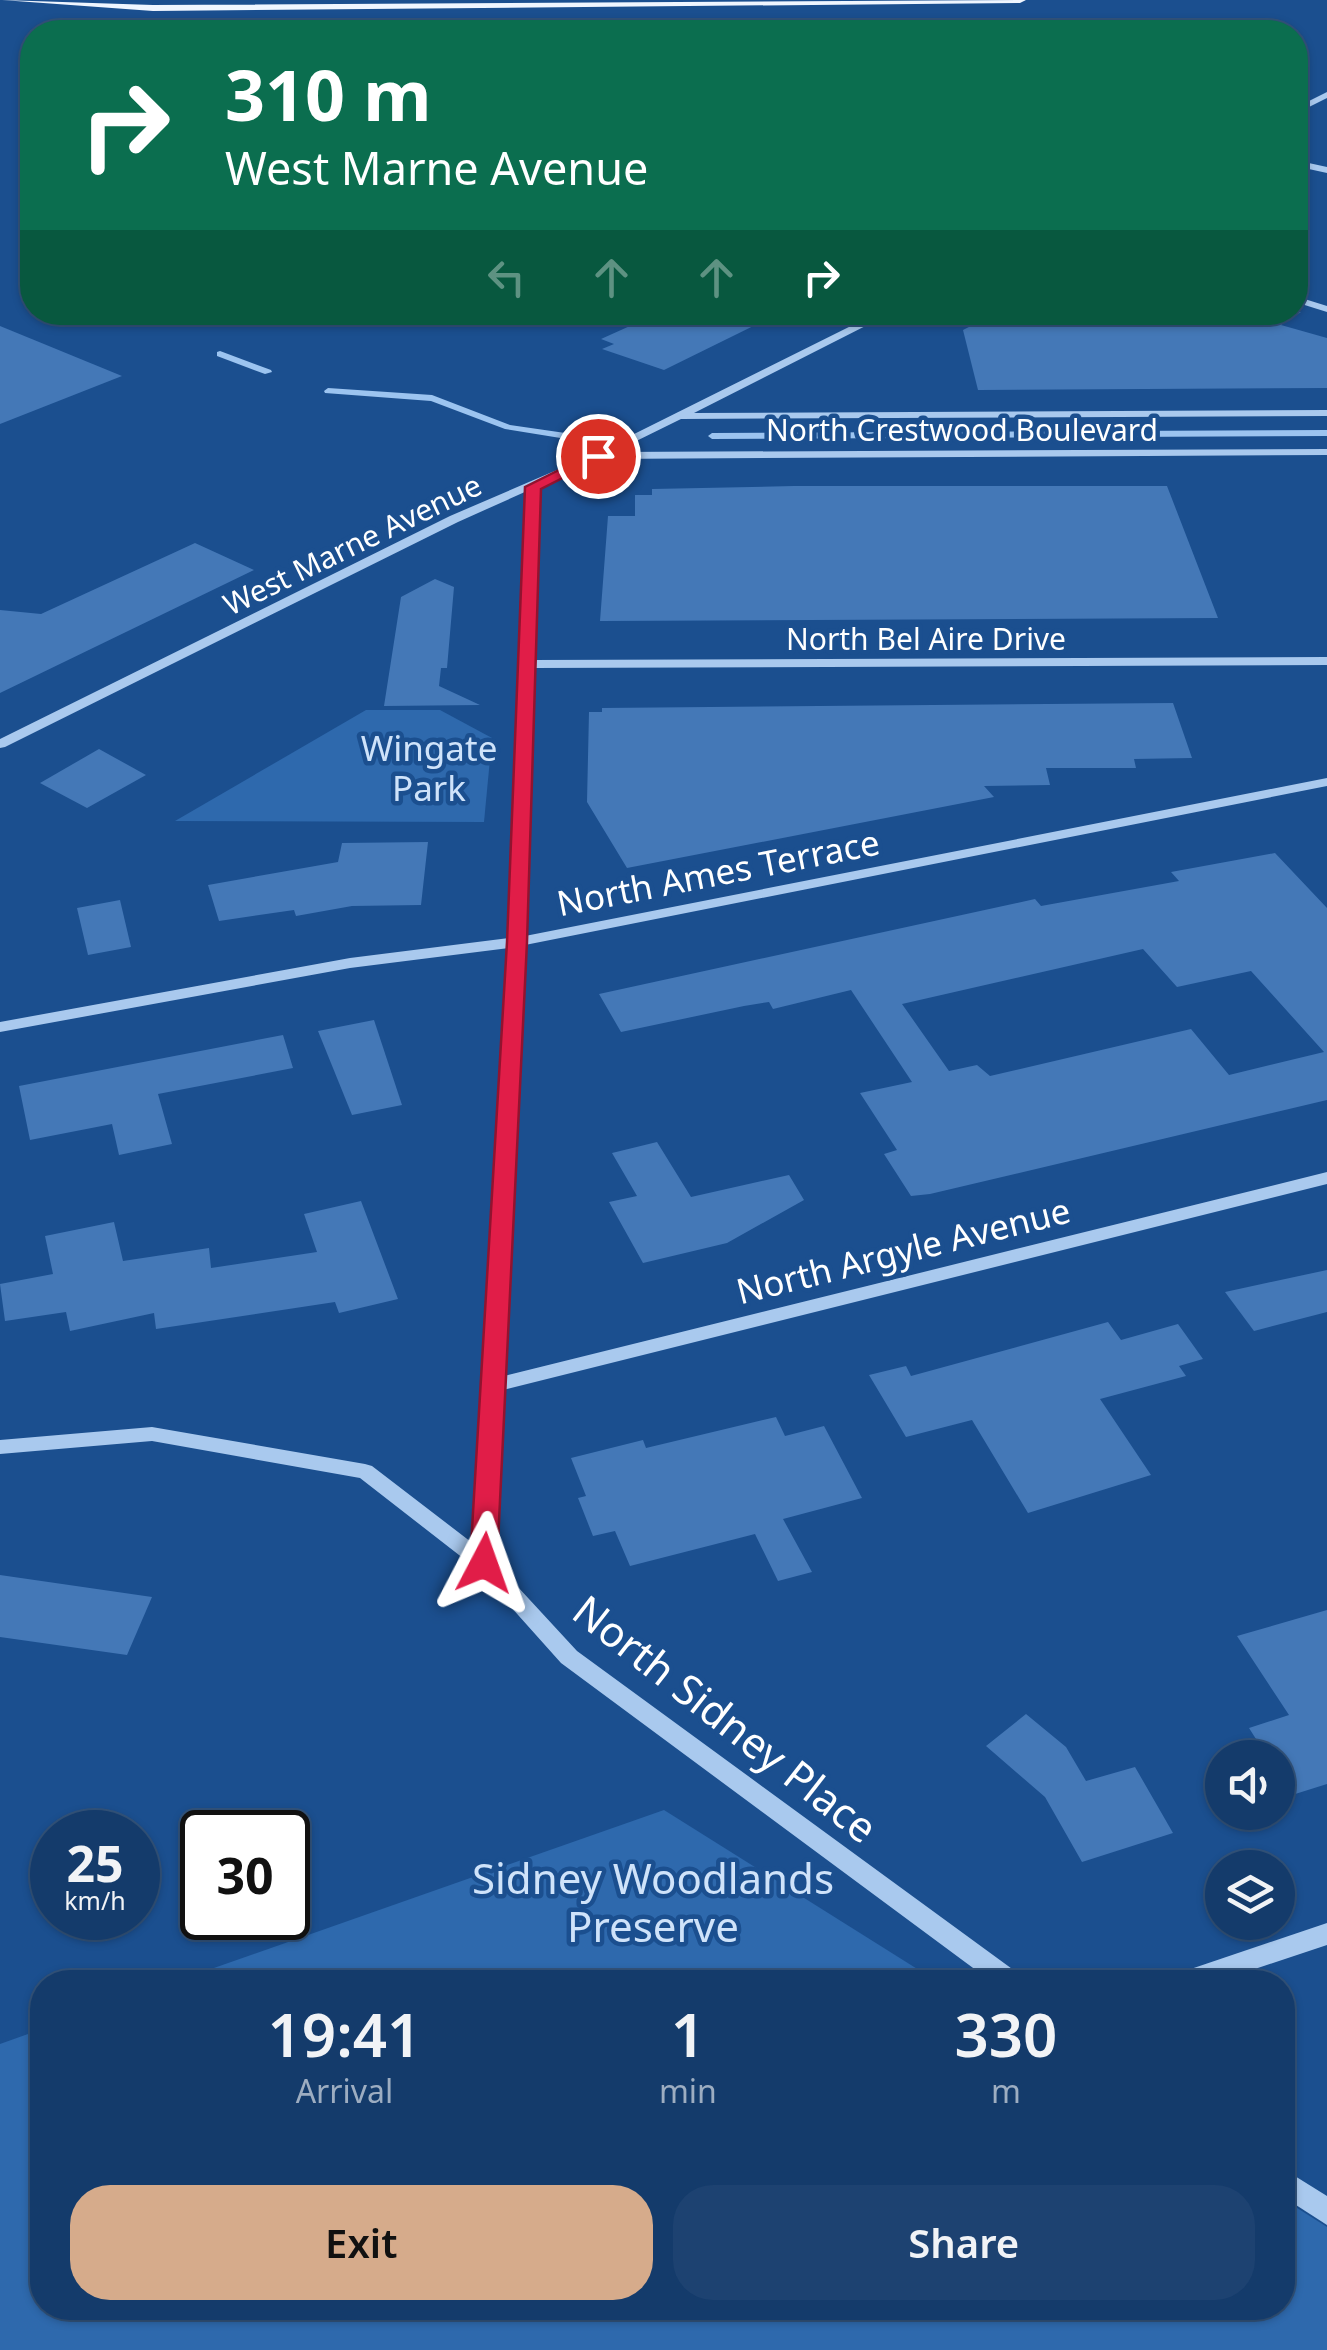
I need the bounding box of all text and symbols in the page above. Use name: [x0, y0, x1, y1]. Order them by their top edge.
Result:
text: 310 m: [225, 46, 432, 142]
icon: right: [60, 60, 190, 190]
text: West Marne Avenue: [225, 137, 648, 198]
icon: left: [479, 250, 534, 305]
icon: ahead: [584, 250, 639, 305]
icon: ahead: [689, 250, 744, 305]
icon: right: [794, 250, 849, 305]
street label: North Crestwood Boulevard: [766, 409, 1158, 450]
pin: [556, 414, 641, 499]
icon: arrive: [571, 429, 626, 484]
street label: West Marne Avenue: [216, 464, 488, 624]
street label: North Bel Aire Drive: [786, 618, 1066, 659]
park label: Wingate Park: [361, 724, 497, 811]
street label: North Ames Terrace: [553, 818, 883, 926]
street label: North Argyle Avenue: [731, 1186, 1075, 1314]
position arrow: [432, 1511, 536, 1615]
street label: North Sidney Place: [562, 1581, 890, 1855]
map controls: [1205, 1740, 1295, 1940]
button: sound: [1205, 1740, 1295, 1830]
speed limit sign: 30: [180, 1810, 310, 1940]
text: 25: [66, 1829, 124, 1897]
park label: Sidney Woodlands Preserve: [472, 1849, 834, 1954]
button: layers: [1205, 1850, 1295, 1940]
text: km/h: [64, 1883, 126, 1917]
text: 19:41: [268, 1993, 421, 2075]
text: 1: [671, 1993, 705, 2075]
text: 330: [954, 1993, 1057, 2075]
text: Arrival: [296, 2069, 393, 2112]
text: min: [659, 2069, 717, 2112]
text: m: [991, 2069, 1021, 2112]
button: Exit: [70, 2185, 653, 2300]
button: Share: [673, 2185, 1255, 2300]

